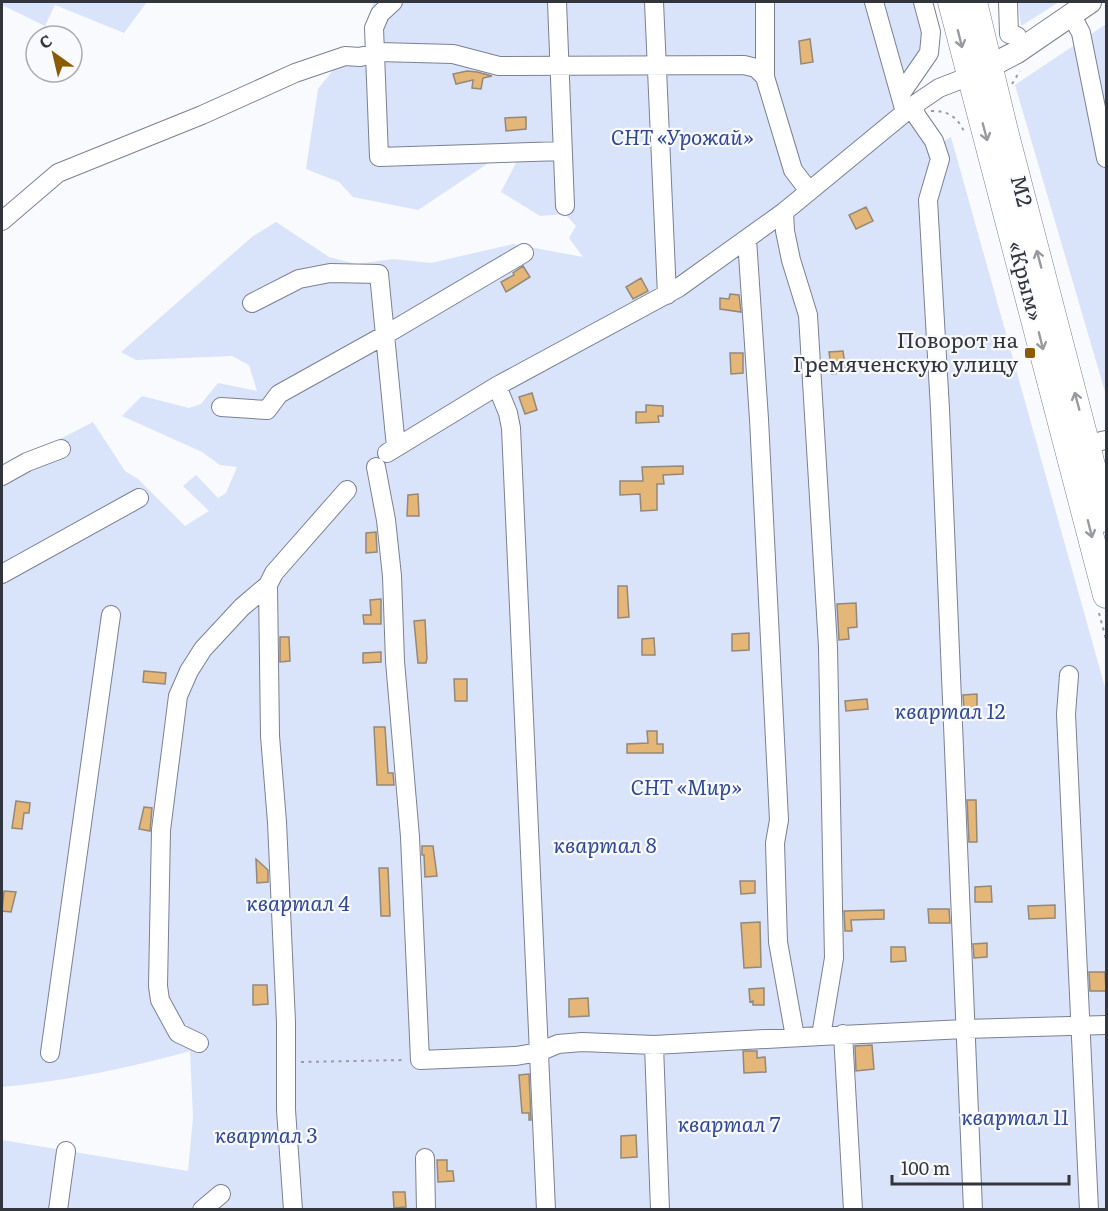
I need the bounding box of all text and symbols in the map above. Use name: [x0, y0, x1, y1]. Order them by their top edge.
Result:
north arrow: [24, 24, 84, 84]
text: С: [34, 28, 56, 54]
one-way arrow: [955, 29, 967, 48]
park label: СНТ «Урожай»: [611, 120, 754, 151]
one-way arrow: [979, 122, 991, 141]
street label: М2: [1004, 171, 1042, 210]
street label: «Крым»: [1002, 237, 1053, 324]
one-way arrow: [1033, 250, 1044, 269]
place label: Поворот на Гремяченскую улицу: [793, 323, 1019, 378]
one-way arrow: [1036, 331, 1047, 350]
marker: Поворот на Гремяченскую улицу: [1023, 346, 1037, 360]
one-way arrow: [1071, 392, 1082, 411]
one-way arrow: [1084, 520, 1096, 539]
park label: квартал 12: [895, 694, 1005, 725]
park label: СНТ «Мир»: [630, 770, 742, 801]
park label: квартал 8: [554, 828, 656, 859]
park label: квартал 4: [246, 886, 350, 917]
park label: квартал 11: [961, 1100, 1069, 1131]
park label: квартал 7: [678, 1107, 780, 1138]
park label: квартал 3: [215, 1118, 317, 1149]
scale bar: [892, 1148, 1069, 1186]
text: 100 m: [901, 1154, 950, 1181]

